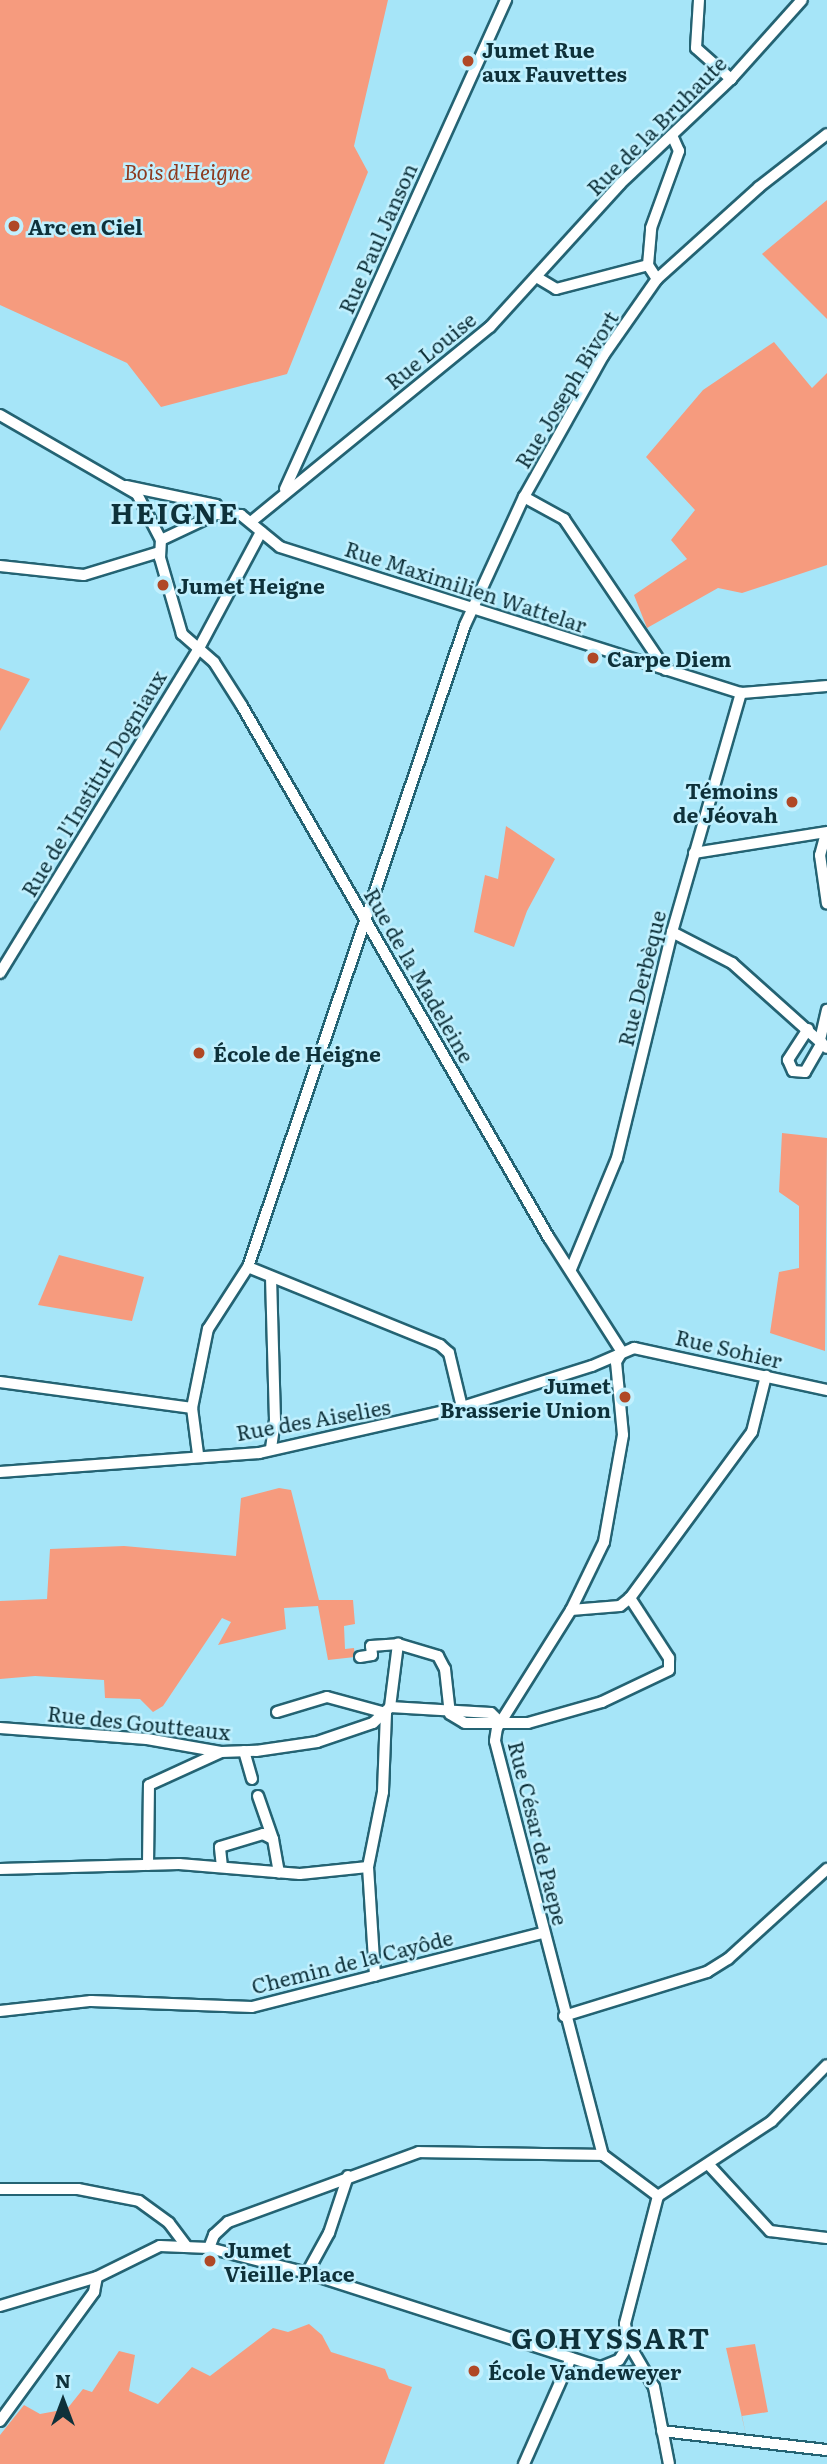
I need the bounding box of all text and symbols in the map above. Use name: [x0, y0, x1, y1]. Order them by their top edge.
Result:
place label: Jumet Rue aux Fauvettes: [482, 36, 627, 86]
street label: Rue de la Bruhaute: [581, 50, 731, 200]
marker: Jumet Rue aux Fauvettes: [460, 53, 476, 69]
park label: Bois d'Heigne: [124, 158, 250, 184]
street label: Rue Paul Janson: [333, 159, 421, 317]
place label: Arc en Ciel: [28, 213, 143, 239]
marker: Arc en Ciel: [6, 218, 22, 234]
street label: Rue Louise: [380, 306, 480, 394]
street label: Rue Joseph Bivort: [509, 306, 623, 472]
district label: HEIGNE: [111, 495, 239, 529]
street label: Rue Maximilien Wattelar: [342, 535, 590, 637]
place label: Jumet Heigne: [177, 572, 325, 598]
marker: Jumet Heigne: [155, 577, 171, 593]
place label: Carpe Diem: [607, 645, 732, 671]
marker: Carpe Diem: [585, 650, 601, 666]
street label: Rue de l'Institut Dogniaux: [15, 665, 171, 901]
place label: Témoins de Jéovah: [673, 777, 778, 827]
marker: Témoins de Jéovah: [784, 794, 800, 810]
street label: Rue de la Madeleine: [360, 883, 480, 1067]
street label: Rue Derbèque: [612, 907, 670, 1049]
place label: École de Heigne: [213, 1040, 381, 1066]
marker: École de Heigne: [191, 1045, 207, 1061]
street label: Rue Sohier: [673, 1323, 785, 1373]
place label: Jumet Brasserie Union: [440, 1372, 611, 1422]
marker: Jumet Brasserie Union: [617, 1389, 633, 1405]
street label: Rue des Aiselies: [234, 1393, 392, 1445]
street label: Rue des Goutteaux: [46, 1700, 232, 1744]
street label: Rue César de Paepe: [504, 1738, 574, 1928]
street label: Chemin de la Cayôde: [249, 1924, 455, 1998]
place label: Jumet Vieille Place: [224, 2236, 355, 2286]
marker: Jumet Vieille Place: [202, 2253, 218, 2269]
district label: GOHYSSART: [512, 2320, 710, 2354]
place label: École Vandeweyer: [488, 2358, 681, 2384]
marker: École Vandeweyer: [466, 2363, 482, 2379]
north arrow: [28, 2366, 98, 2436]
text: N: [55, 2366, 71, 2394]

